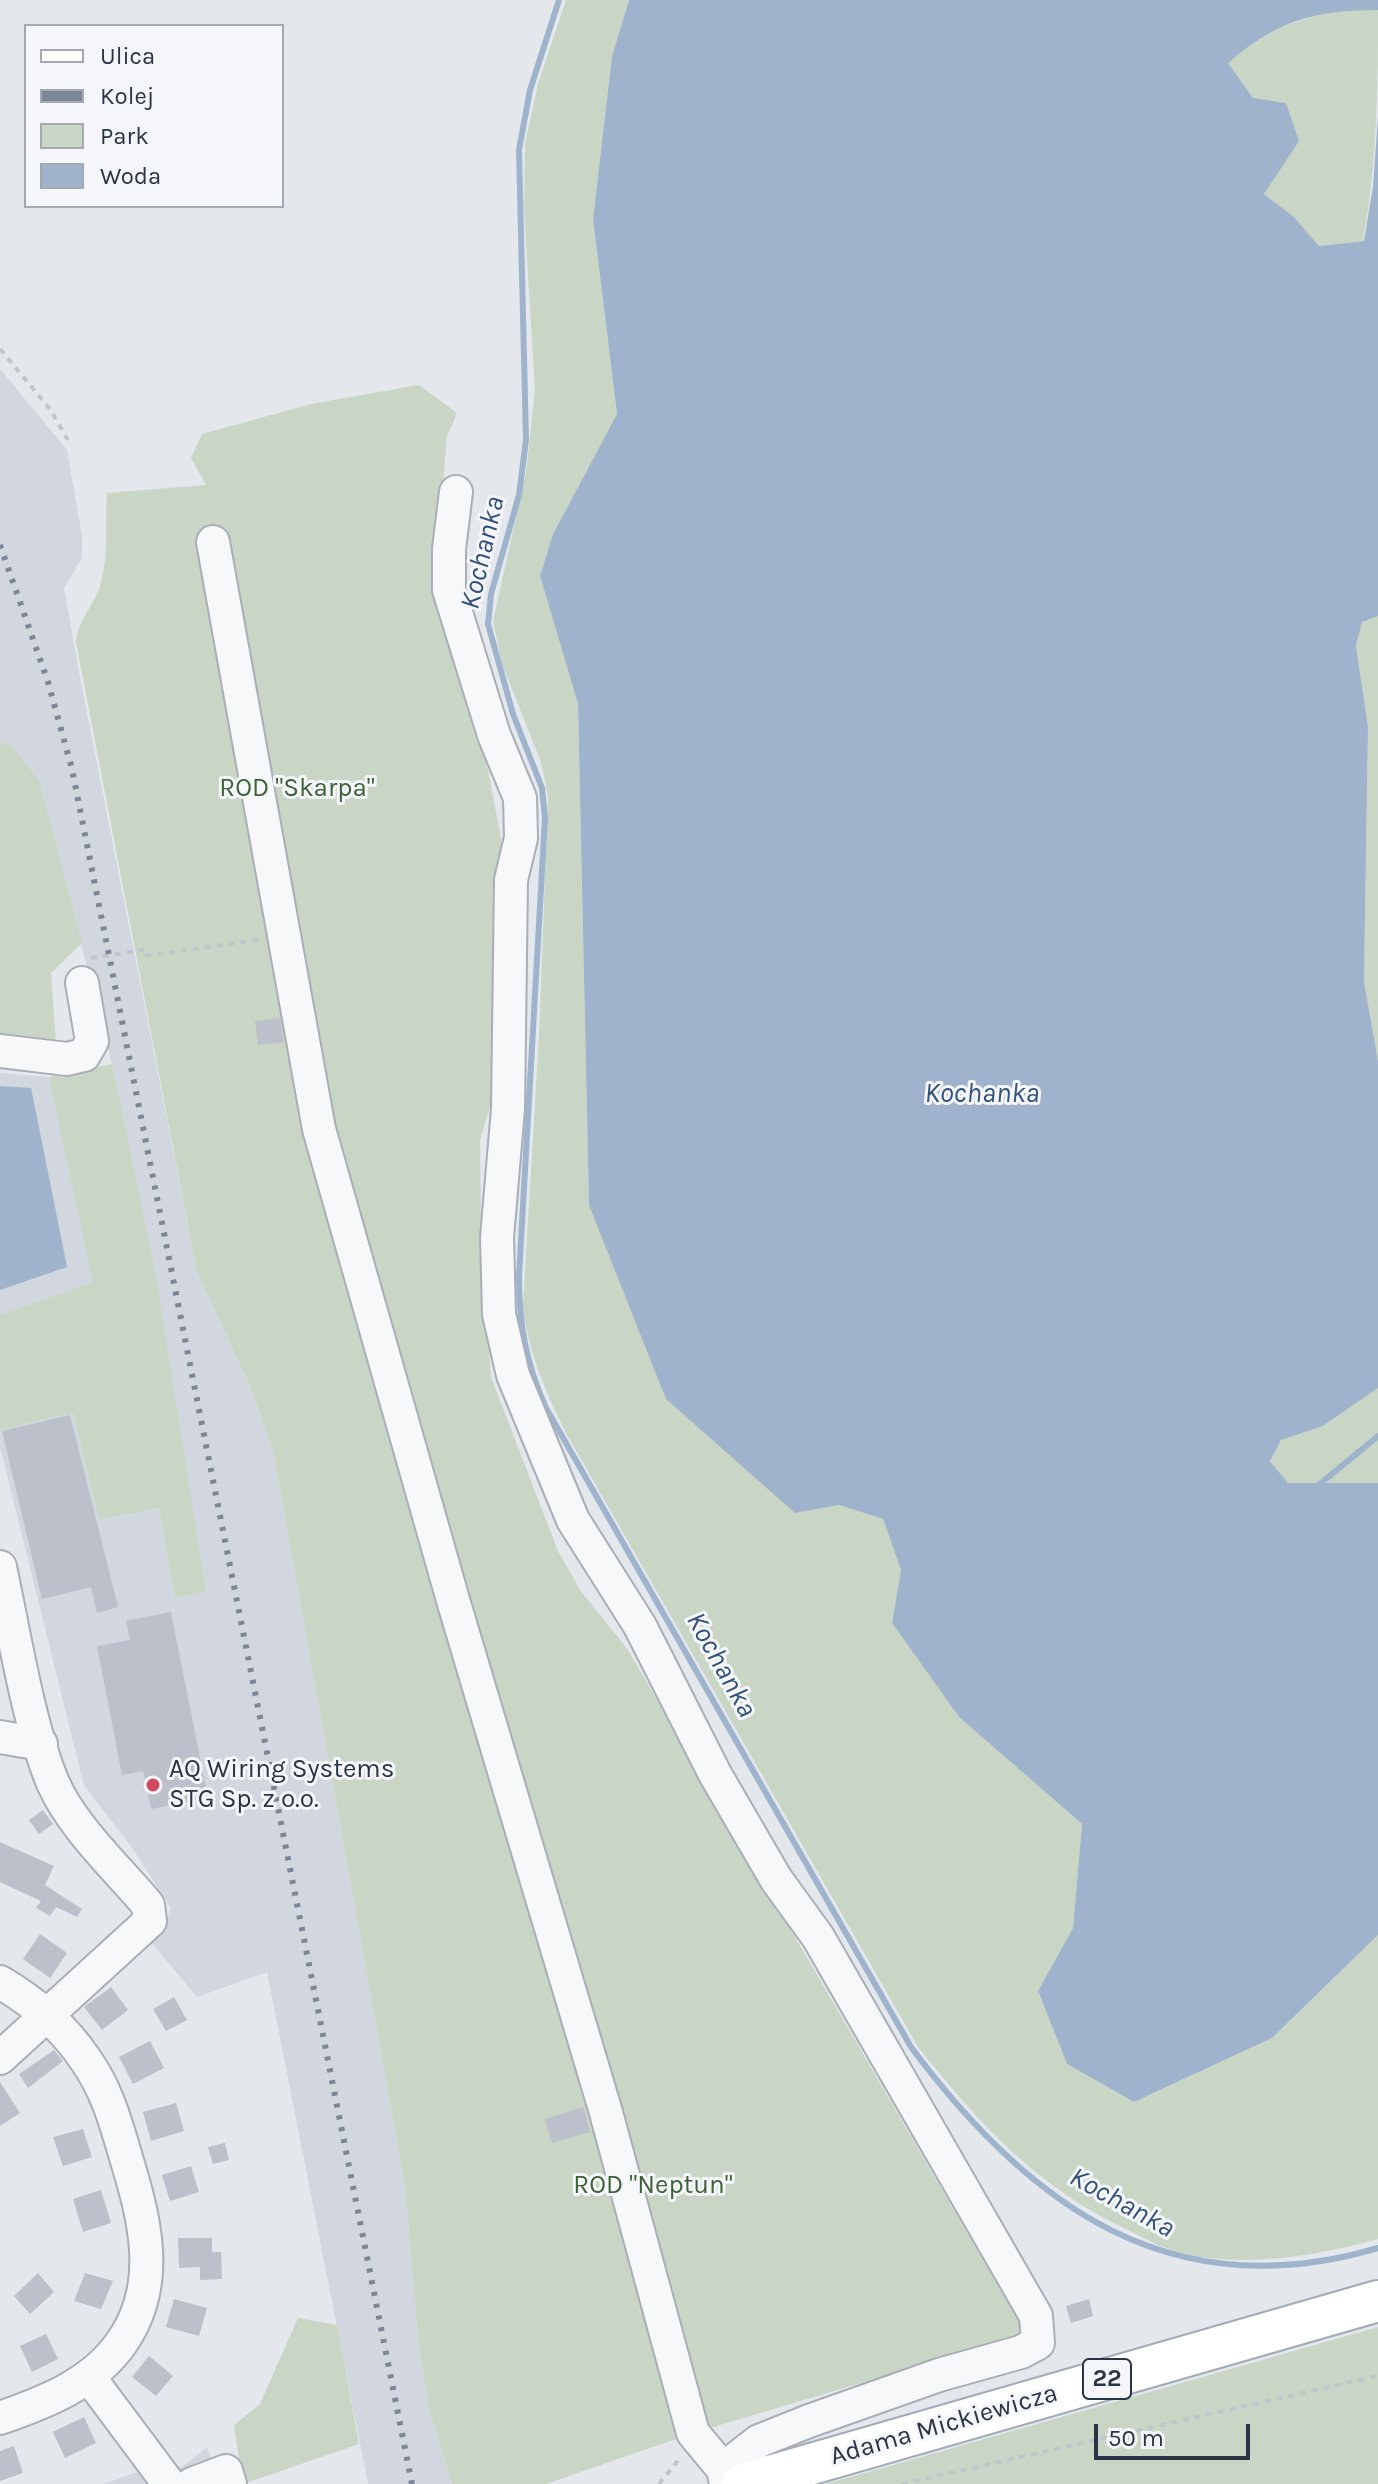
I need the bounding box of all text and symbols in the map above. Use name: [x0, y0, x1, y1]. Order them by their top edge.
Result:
legend: [24, 24, 284, 208]
text: Ulica: [100, 42, 155, 70]
text: Kolej: [100, 82, 154, 110]
text: Park: [100, 122, 149, 150]
text: Woda: [100, 162, 161, 190]
water label: Kochanka: [454, 493, 512, 613]
park label: ROD "Skarpa": [219, 773, 375, 805]
water label: Kochanka: [925, 1077, 1039, 1111]
water label: Kochanka: [678, 1607, 764, 1723]
place label: AQ Wiring Systems STG Sp. z o.o.: [169, 1754, 394, 1816]
marker: AQ Wiring Systems STG Sp. z o.o.: [144, 1776, 162, 1794]
water label: Kochanka: [1064, 2160, 1180, 2246]
park label: ROD "Neptun": [573, 2170, 733, 2202]
road number: 22: [1083, 2359, 1131, 2399]
street label: Adama Mickiewicza: [827, 2378, 1061, 2472]
scale bar: [1098, 2408, 1254, 2458]
text: 50 m: [1108, 2424, 1164, 2452]

